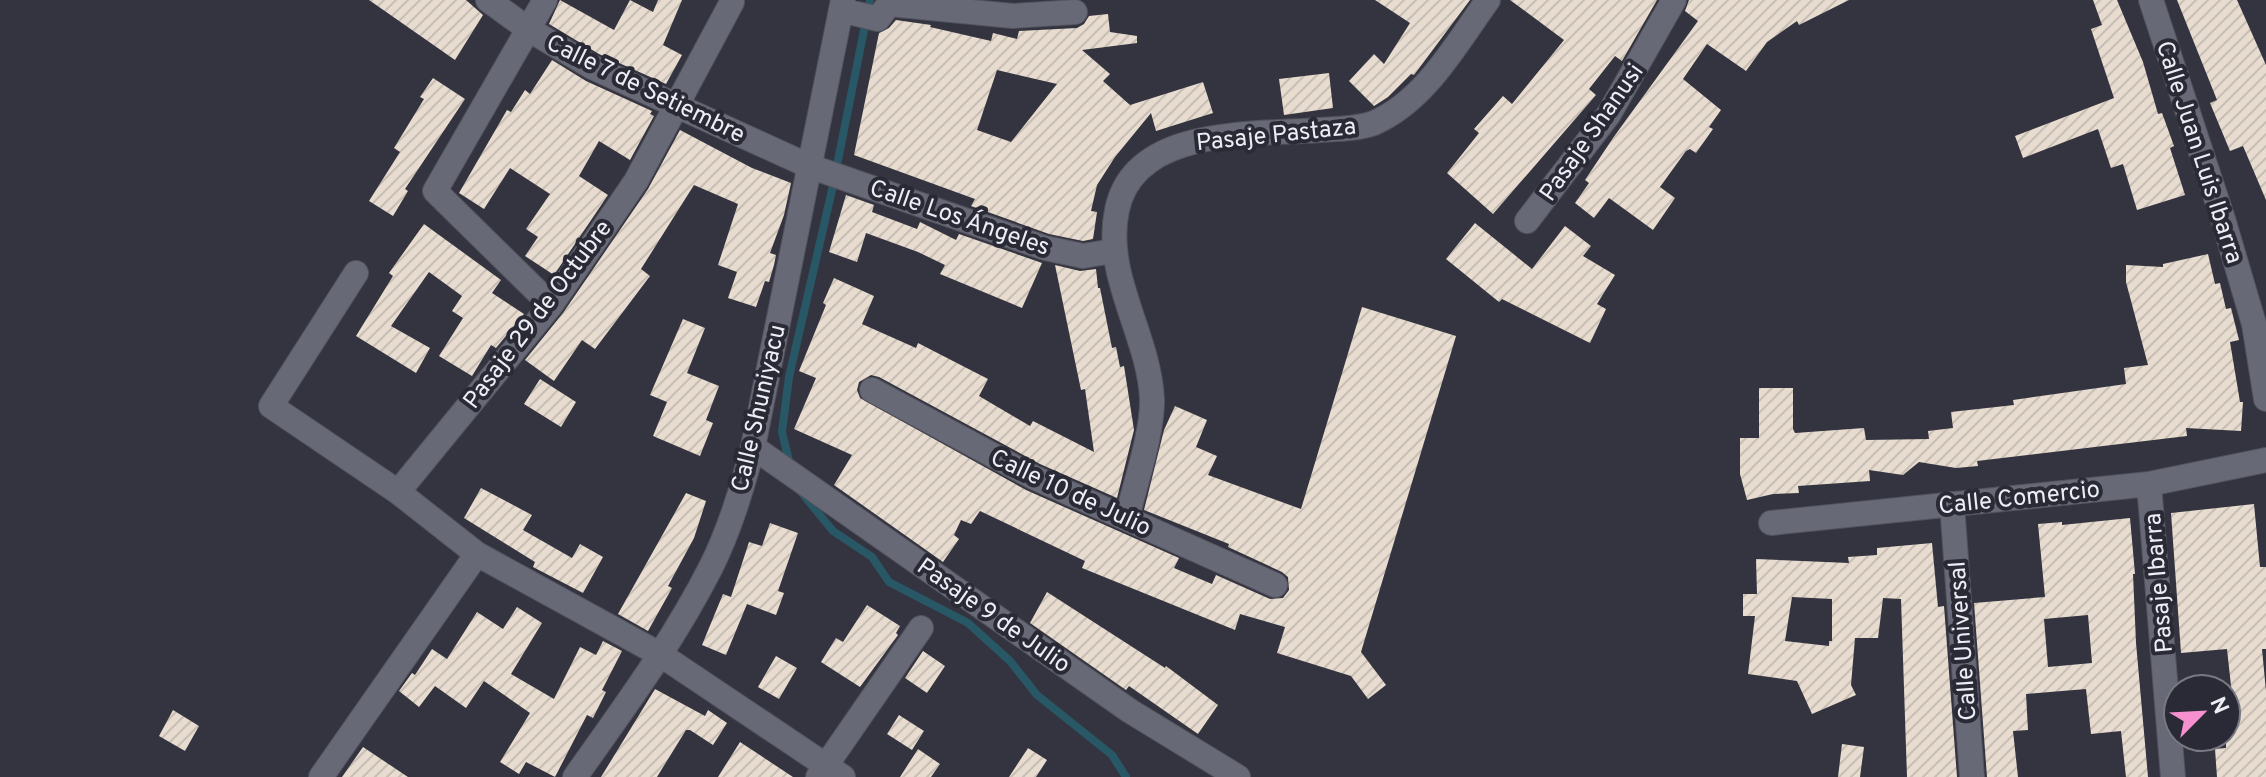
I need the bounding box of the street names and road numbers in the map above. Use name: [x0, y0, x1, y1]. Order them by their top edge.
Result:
street label: Calle 7 de Setiembre: [541, 29, 749, 151]
street label: Calle Juan Luis Ibarra: [2148, 38, 2248, 268]
street label: Pasaje Shanusi: [1534, 58, 1651, 208]
street label: Pasaje Pastaza: [1195, 113, 1358, 159]
street label: Calle Los Ángeles: [865, 172, 1054, 264]
street label: Pasaje 29 de Octubre: [458, 215, 619, 416]
street label: Calle Shuniyacu: [726, 322, 794, 495]
street label: Calle 10 de Julio: [985, 444, 1155, 544]
street label: Calle Comercio: [1937, 476, 2101, 522]
street label: Pasaje Ibarra: [2139, 512, 2181, 654]
street label: Pasaje 9 de Julio: [910, 553, 1075, 681]
street label: Calle Universal: [1943, 560, 1985, 722]

